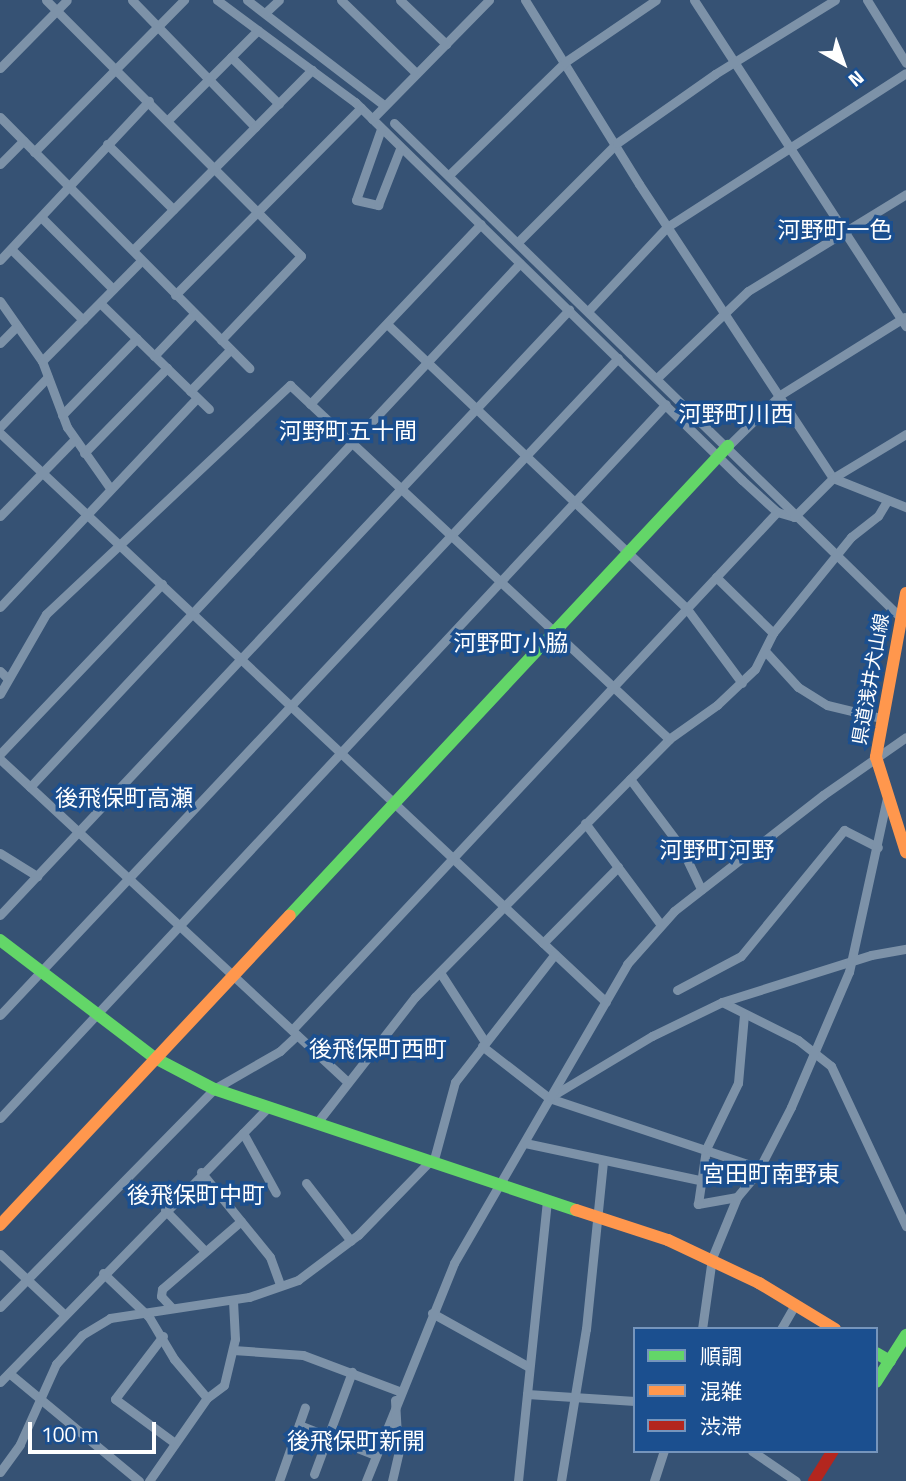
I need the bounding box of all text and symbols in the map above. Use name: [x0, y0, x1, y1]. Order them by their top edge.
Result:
north arrow: [808, 28, 878, 98]
text: N: [842, 64, 871, 95]
district label: 河野町一色: [778, 216, 892, 244]
district label: 河野町川西: [679, 400, 793, 428]
district label: 河野町五十間: [279, 417, 417, 445]
street label: 県道浅井犬山線: [847, 612, 893, 746]
district label: 河野町小脇: [454, 629, 568, 657]
district label: 後飛保町高瀬: [55, 784, 193, 812]
district label: 河野町河野: [660, 836, 774, 864]
district label: 後飛保町西町: [309, 1035, 447, 1063]
district label: 宮田町南野東: [702, 1160, 840, 1188]
district label: 後飛保町中町: [127, 1181, 265, 1209]
legend: [633, 1327, 878, 1453]
text: 順調: [700, 1340, 742, 1372]
text: 混雑: [700, 1375, 742, 1407]
scale bar: [32, 1408, 159, 1452]
text: 渋滞: [700, 1410, 742, 1442]
text: 100 m: [41, 1418, 98, 1450]
district label: 後飛保町新開: [287, 1427, 425, 1455]

